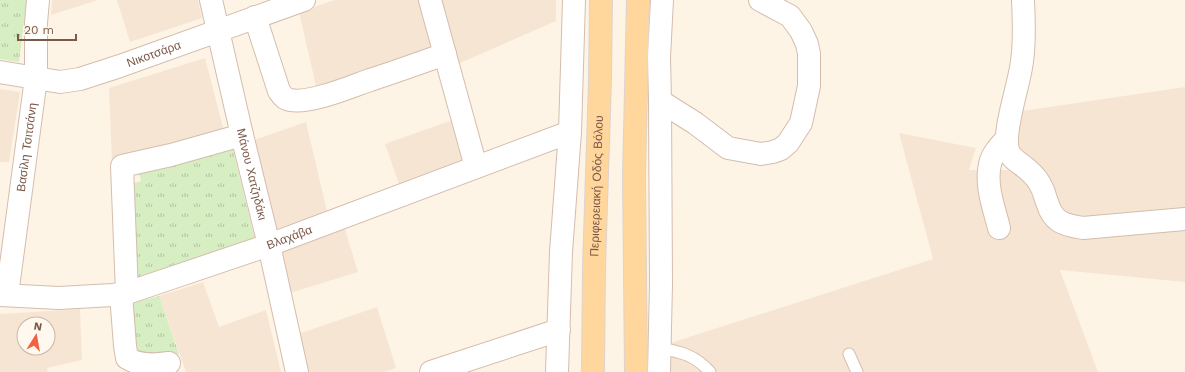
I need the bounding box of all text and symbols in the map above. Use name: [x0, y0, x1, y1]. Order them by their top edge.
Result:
scale bar: [18, 16, 76, 42]
text: 20 m: [24, 23, 54, 37]
street label: Νικοτσάρα: [125, 38, 183, 70]
street label: Βασίλη Τσιτσάνη: [14, 102, 40, 193]
street label: Περιφερειακή Οδός Βόλου: [587, 115, 606, 257]
street label: Μάνου Χατζηδάκι: [234, 127, 270, 222]
street label: Βλαχάβα: [265, 222, 314, 252]
north arrow: [16, 316, 56, 356]
text: N: [33, 320, 43, 334]

